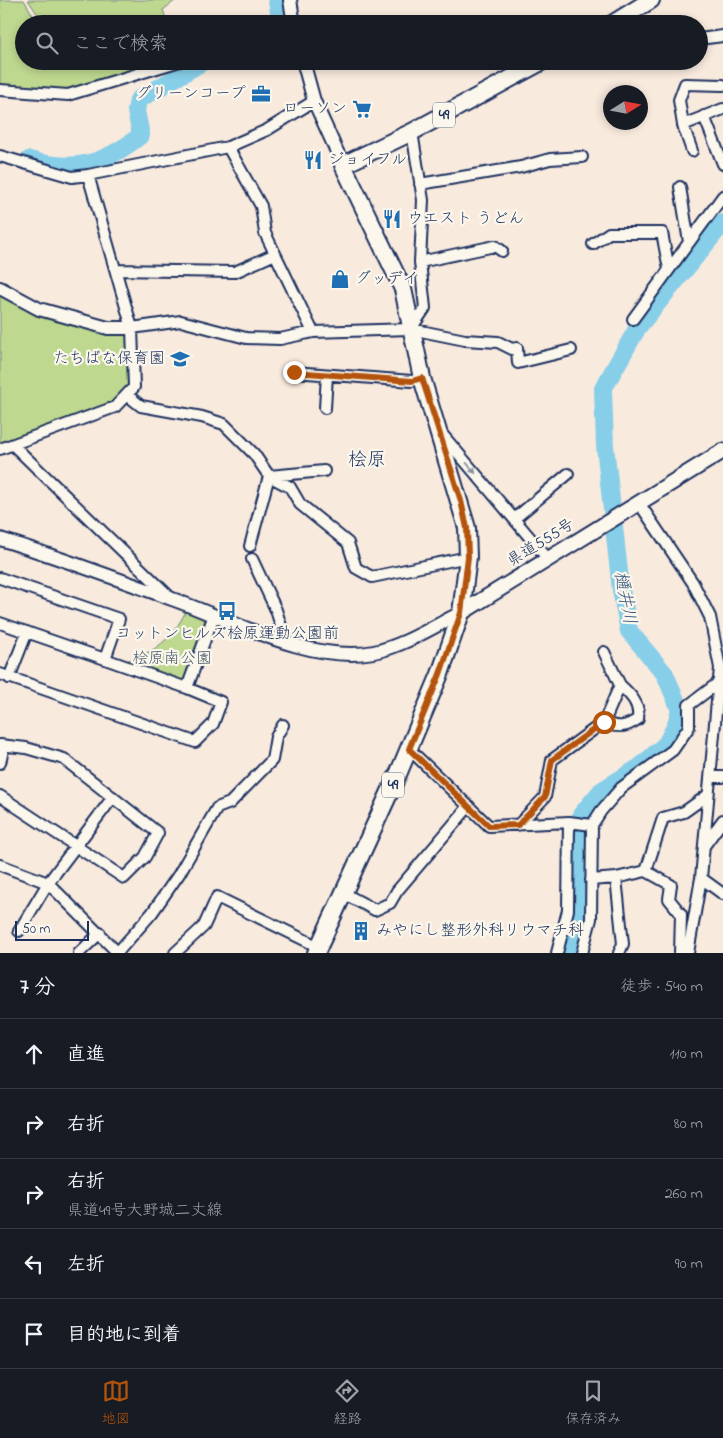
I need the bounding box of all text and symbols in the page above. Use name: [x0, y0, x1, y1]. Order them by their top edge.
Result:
search box: [15, 15, 708, 70]
icon: search: [33, 29, 61, 57]
text: ここで検索: [73, 31, 168, 58]
place label: グリーンコープ: [136, 82, 246, 106]
office icon: グリーンコープ: [250, 83, 272, 105]
north arrow: [603, 85, 648, 130]
place label: ローソン: [283, 97, 347, 121]
supermarket icon: ローソン: [351, 98, 373, 120]
road number: 49: [433, 102, 455, 128]
place label: ジョイフル: [328, 148, 407, 172]
restaurant icon: ジョイフル: [302, 149, 324, 171]
place label: ウエスト うどん: [407, 207, 525, 231]
restaurant icon: ウエスト うどん: [381, 208, 403, 230]
place label: グッデイ: [355, 267, 418, 291]
shop icon: グッデイ: [329, 268, 351, 290]
place label: たちばな保育園: [53, 347, 165, 371]
school or university icon: たちばな保育園: [169, 348, 191, 370]
route end: [283, 361, 306, 384]
district label: 桧原: [348, 447, 386, 474]
one-way arrow: [465, 461, 476, 474]
street label: 県道555号: [503, 513, 579, 573]
water label: 樋井川: [606, 569, 642, 627]
bus stop icon: コットンヒルズ桧原運動公園前: [216, 600, 238, 622]
place label: コットンヒルズ桧原運動公園前: [115, 622, 339, 646]
park label: 桧原南公園: [132, 647, 212, 671]
route start: [593, 711, 616, 734]
road number: 49: [382, 772, 404, 798]
scale bar: [15, 918, 89, 941]
text: 50 m: [22, 919, 50, 940]
place label: みやにし整形外科リウマチ科: [376, 919, 584, 943]
building icon: みやにし整形外科リウマチ科: [350, 920, 372, 942]
text: 7 分: [20, 973, 55, 1003]
text: 徒歩 · 540 m: [621, 975, 703, 999]
icon: ahead: [20, 1040, 48, 1068]
text: 直進: [67, 1042, 105, 1069]
text: 110 m: [669, 1042, 703, 1066]
icon: right: [20, 1110, 48, 1138]
text: 右折: [67, 1112, 105, 1139]
text: 80 m: [674, 1112, 703, 1136]
text: 右折: [67, 1169, 105, 1196]
icon: right: [20, 1180, 48, 1208]
text: 260 m: [665, 1182, 703, 1206]
text: 県道49号大野城二丈線: [67, 1199, 222, 1223]
icon: left: [20, 1250, 48, 1278]
text: 左折: [67, 1252, 105, 1279]
text: 90 m: [675, 1252, 703, 1276]
icon: arrive: [20, 1320, 48, 1348]
text: 目的地に到着: [67, 1322, 181, 1349]
tab: 地図: [102, 1377, 130, 1430]
tab: 経路: [333, 1377, 361, 1430]
tab: 保存済み: [565, 1377, 621, 1430]

